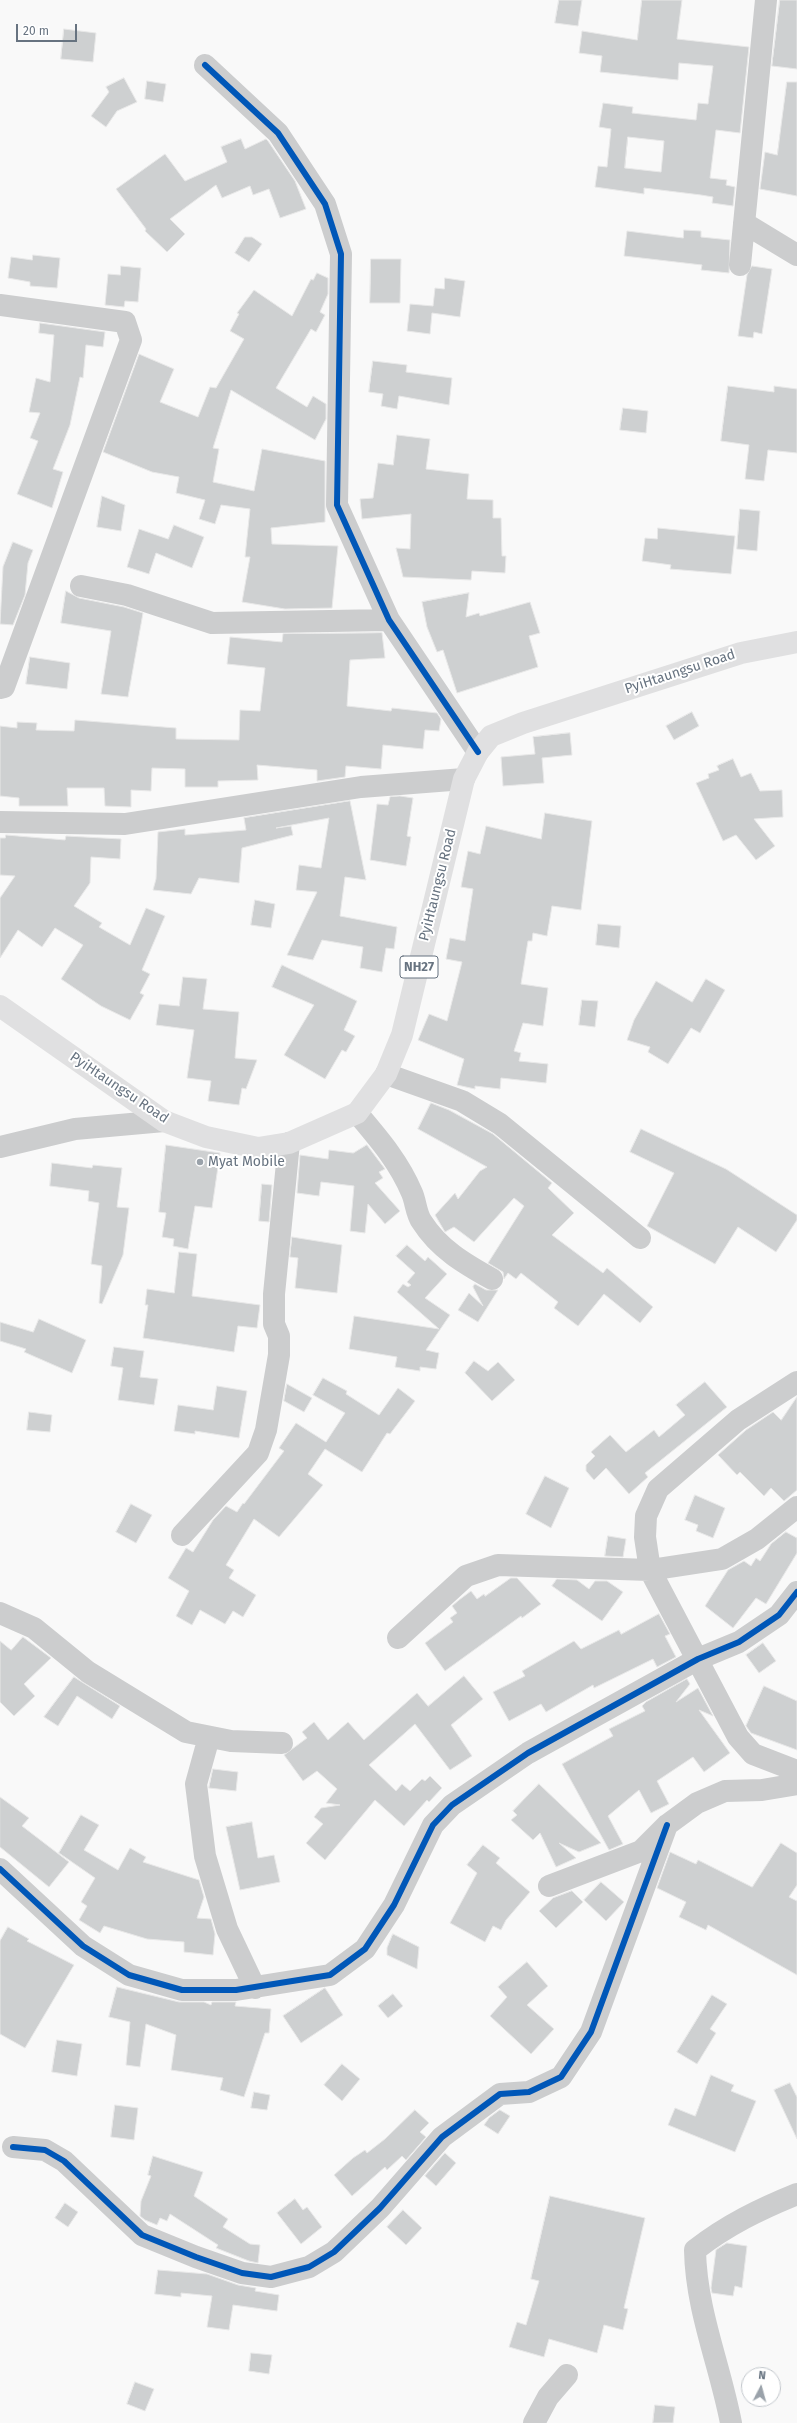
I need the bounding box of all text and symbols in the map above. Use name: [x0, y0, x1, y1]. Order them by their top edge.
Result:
scale bar: [18, 16, 79, 42]
text: 20 m: [23, 24, 49, 38]
street label: PyiHtaungsu Road: [623, 646, 737, 698]
street label: PyiHtaungsu Road: [416, 827, 460, 943]
road number: NH27: [400, 956, 438, 978]
street label: PyiHtaungsu Road: [67, 1049, 171, 1127]
place label: Myat Mobile: [208, 1154, 285, 1170]
marker: Myat Mobile: [195, 1157, 205, 1167]
north arrow: [741, 2367, 781, 2407]
text: N: [758, 2369, 767, 2382]

